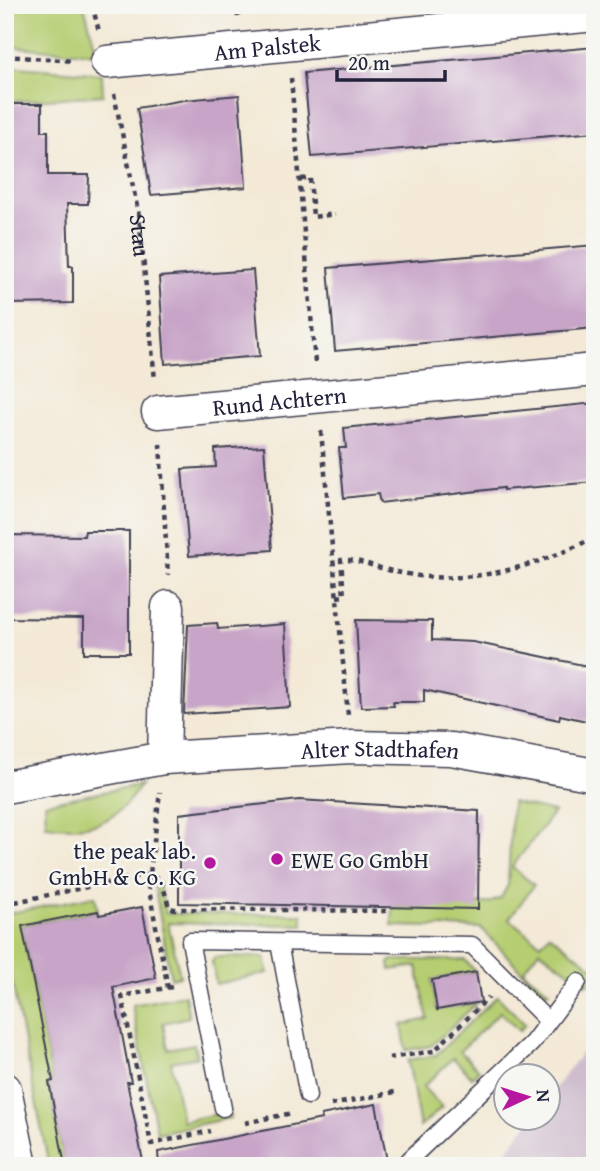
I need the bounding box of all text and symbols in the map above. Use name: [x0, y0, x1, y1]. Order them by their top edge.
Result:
street label: Am Palstek: [212, 25, 323, 68]
scale bar: [337, 38, 446, 82]
text: 20 m: [348, 47, 390, 78]
street label: Stau: [122, 213, 159, 259]
street label: Rund Achtern: [211, 377, 348, 423]
street label: Alter Stadthafen: [299, 730, 463, 767]
place label: the peak lab. GmbH & Co. KG: [49, 834, 196, 893]
place label: EWE Go GmbH: [291, 843, 429, 876]
marker: EWE Go GmbH: [269, 851, 285, 867]
marker: the peak lab. GmbH & Co. KG: [202, 855, 218, 871]
north arrow: [491, 1062, 562, 1132]
text: N: [530, 1089, 558, 1103]

